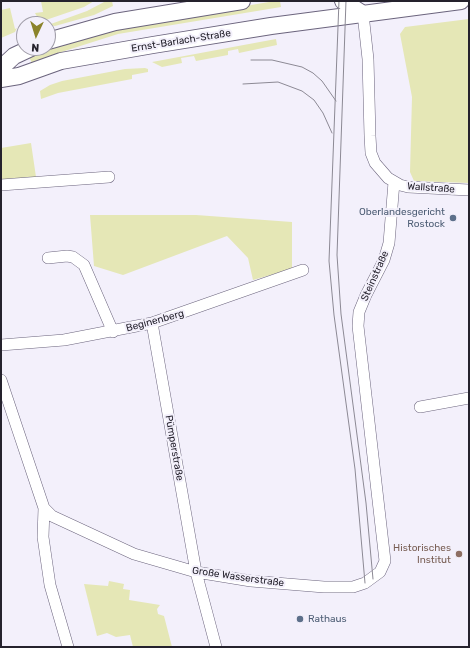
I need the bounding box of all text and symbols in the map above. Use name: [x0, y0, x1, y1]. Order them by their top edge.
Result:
north arrow: [16, 16, 56, 56]
street label: Ernst-Barlach-Straße: [130, 27, 232, 55]
text: N: [31, 41, 40, 54]
street label: Wallstraße: [407, 180, 455, 196]
place label: Oberlandesgericht Rostock: [359, 206, 445, 230]
marker: Oberlandesgericht Rostock: [448, 213, 458, 223]
street label: Steinstraße: [359, 249, 391, 303]
street label: Beginenberg: [125, 307, 185, 335]
street label: Pümperstraße: [162, 414, 186, 482]
place label: Historisches Institut: [393, 542, 451, 566]
marker: Historisches Institut: [454, 549, 464, 559]
street label: Große Wasserstraße: [191, 565, 285, 589]
place label: Rathaus: [308, 613, 347, 625]
marker: Rathaus: [295, 614, 305, 624]

